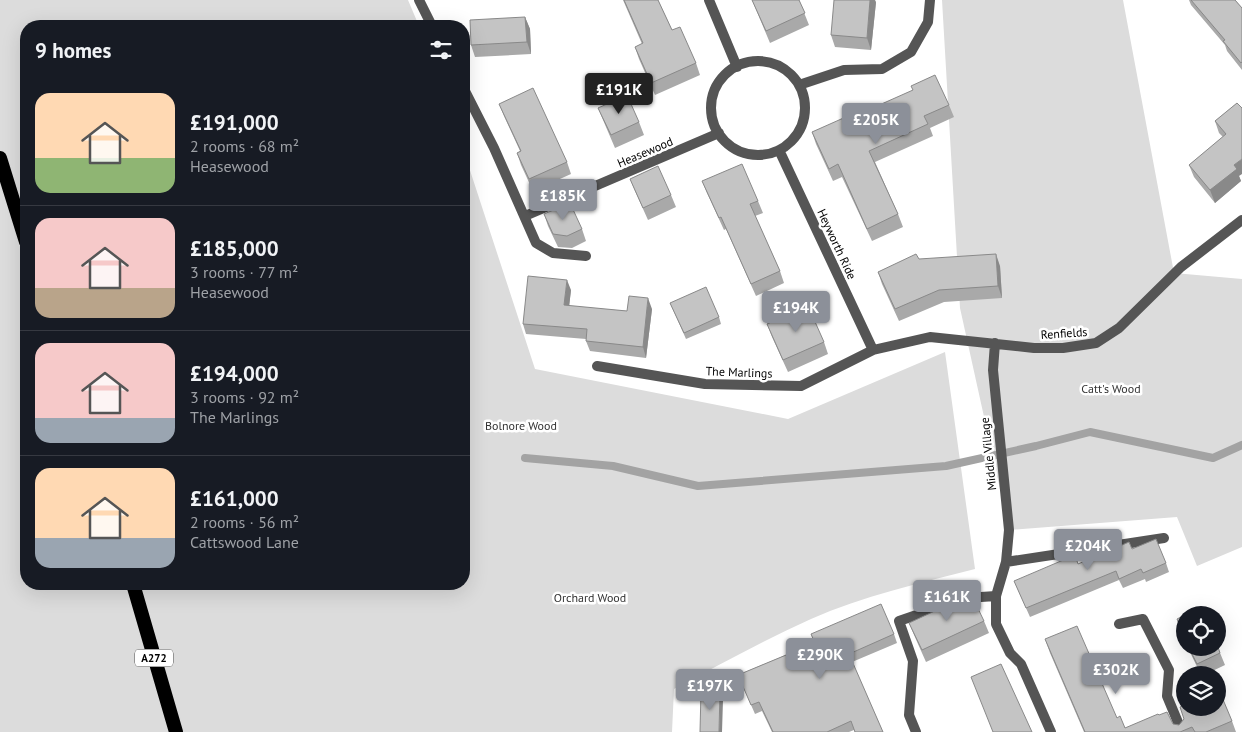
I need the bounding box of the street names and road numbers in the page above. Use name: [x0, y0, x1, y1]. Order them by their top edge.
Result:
street label: Heasewood: [615, 134, 675, 170]
street label: Heyworth Ride: [814, 206, 860, 282]
street label: Renfields: [1040, 324, 1088, 342]
street label: The Marlings: [705, 363, 773, 381]
street label: Middle Village: [977, 417, 999, 491]
road number: A272: [135, 650, 173, 666]

